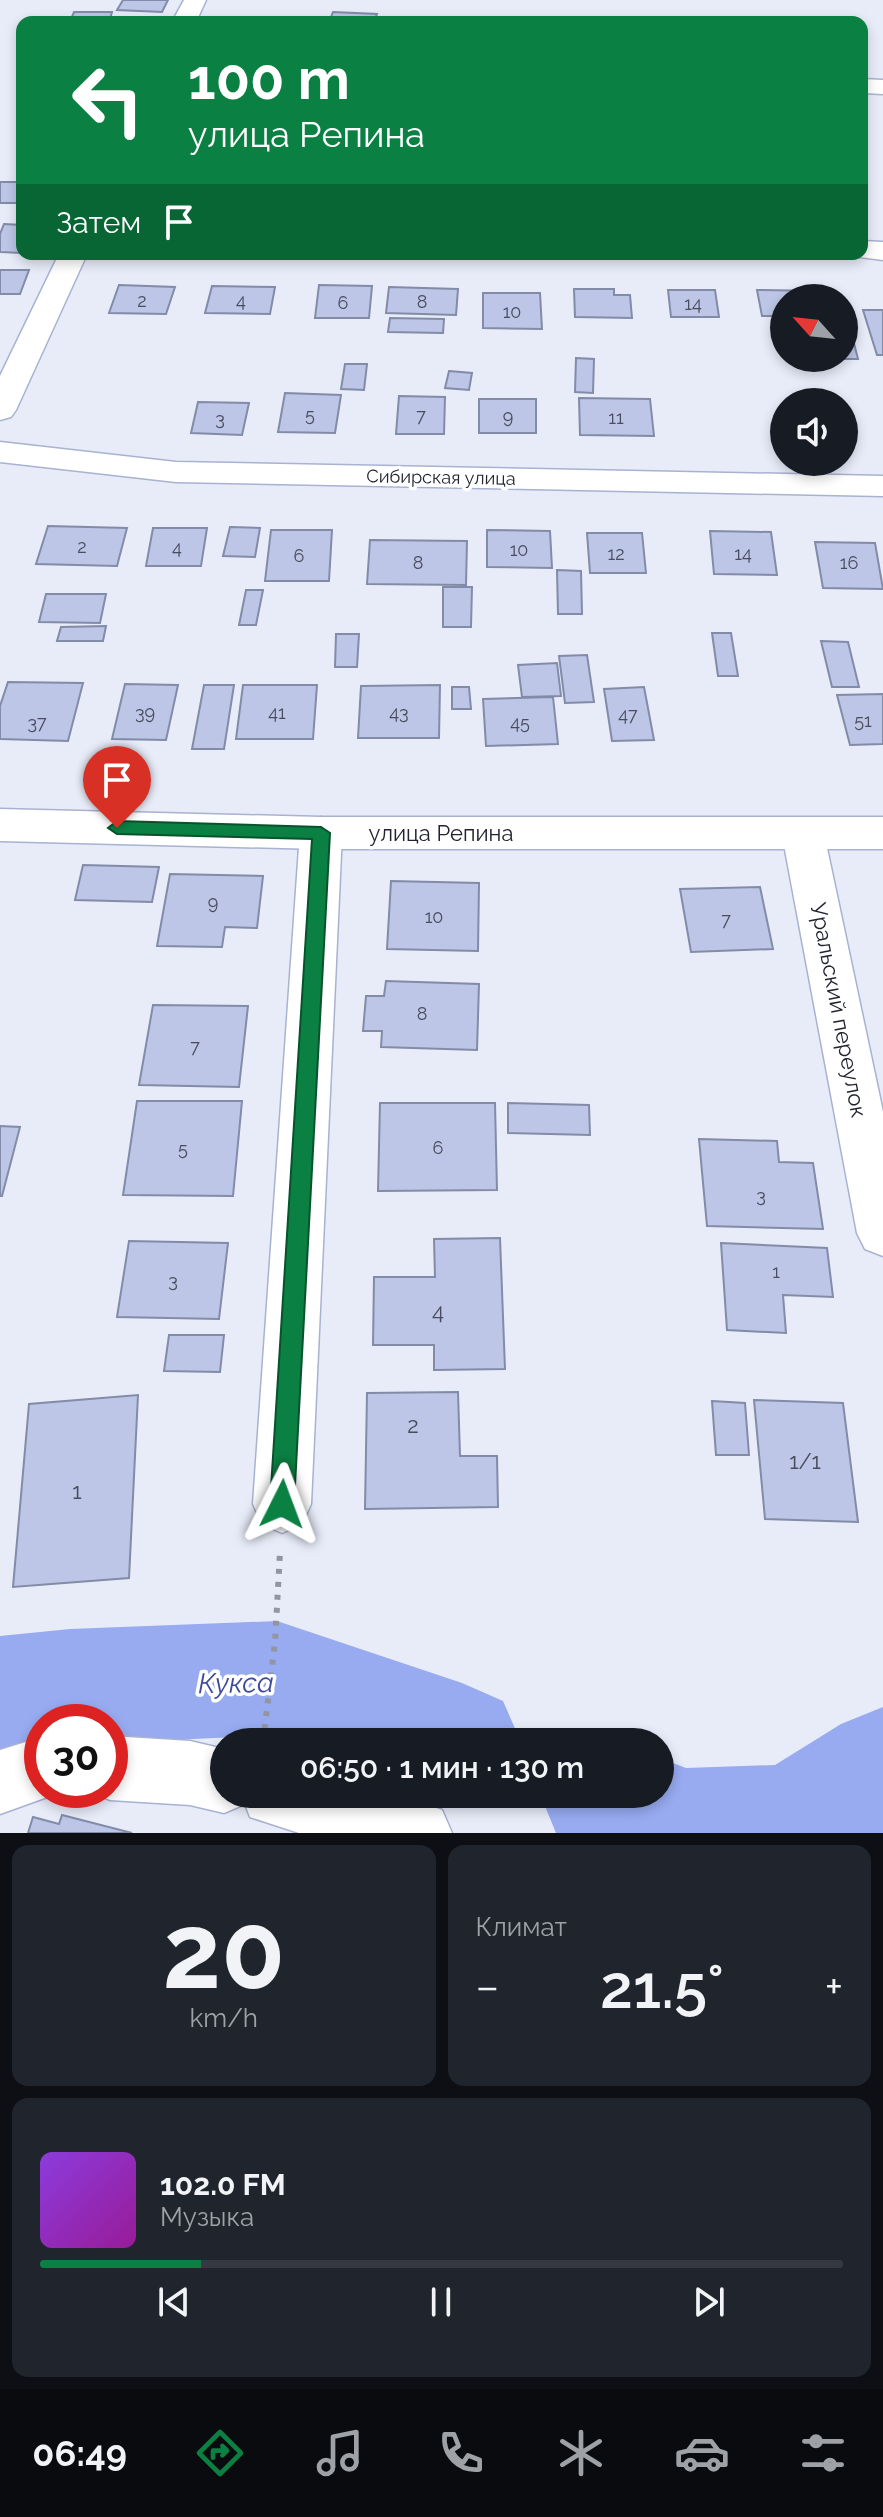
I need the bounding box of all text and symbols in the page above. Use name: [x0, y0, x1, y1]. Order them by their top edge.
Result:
text: 100 m: [188, 46, 350, 112]
icon: left: [56, 48, 160, 152]
text: улица Репина: [188, 113, 425, 155]
icon: arrive: [157, 200, 201, 244]
text: Затем: [56, 205, 141, 240]
north arrow: [770, 284, 858, 372]
map controls: [770, 284, 858, 476]
house number: 2: [137, 290, 147, 311]
house number: 4: [236, 290, 246, 311]
house number: 8: [417, 291, 427, 312]
house number: 6: [338, 292, 349, 313]
house number: 14: [684, 293, 702, 314]
house number: 10: [503, 301, 521, 322]
button: sound: [770, 388, 858, 476]
house number: 5: [305, 404, 315, 425]
house number: 7: [416, 405, 426, 426]
house number: 9: [503, 406, 513, 427]
house number: 11: [608, 407, 624, 428]
house number: 3: [215, 408, 225, 429]
street label: Сибирская улица: [366, 465, 516, 489]
house number: 2: [77, 536, 87, 557]
house number: 4: [172, 537, 182, 558]
house number: 10: [510, 539, 528, 560]
house number: 12: [607, 543, 625, 564]
house number: 14: [734, 543, 752, 564]
house number: 6: [294, 545, 305, 566]
house number: 8: [413, 552, 423, 573]
house number: 16: [840, 552, 858, 573]
house number: 39: [135, 702, 155, 723]
house number: 41: [268, 702, 286, 723]
house number: 43: [389, 702, 409, 723]
house number: 47: [618, 704, 638, 725]
house number: 51: [854, 710, 872, 731]
house number: 37: [27, 712, 47, 733]
house number: 45: [510, 712, 530, 733]
pin: [83, 746, 151, 828]
icon: arrive: [95, 758, 139, 802]
street label: улица Репина: [369, 820, 513, 846]
house number: 9: [208, 892, 218, 913]
street label: Уральский переулок: [805, 900, 873, 1120]
house number: 10: [425, 906, 443, 927]
house number: 7: [721, 909, 731, 930]
house number: 8: [417, 1003, 427, 1024]
house number: 7: [190, 1036, 200, 1057]
house number: 6: [433, 1137, 444, 1158]
house number: 5: [178, 1138, 188, 1159]
house number: 3: [756, 1185, 766, 1206]
house number: 1: [772, 1261, 780, 1282]
house number: 3: [168, 1270, 178, 1291]
house number: 4: [432, 1298, 444, 1324]
house number: 2: [407, 1412, 419, 1438]
house number: 1/1: [789, 1448, 821, 1474]
position arrow: [240, 1462, 324, 1546]
house number: 1: [72, 1478, 82, 1504]
water label: Кукса: [198, 1666, 274, 1700]
speed limit sign: 30: [24, 1704, 128, 1808]
text: 06:50 · 1 мин · 130 m: [300, 1750, 584, 1785]
text: 20: [162, 1890, 285, 2012]
text: Климат: [476, 1912, 567, 1942]
text: 21.5°: [600, 1952, 724, 2022]
text: −: [476, 1961, 499, 2012]
text: +: [825, 1961, 843, 2012]
text: km/h: [189, 2003, 258, 2033]
text: 102.0 FM: [160, 2167, 286, 2202]
text: Музыка: [160, 2202, 254, 2232]
icon: previous: [152, 2280, 196, 2324]
icon: pause: [419, 2280, 463, 2324]
icon: next: [687, 2280, 731, 2324]
icon: directions: [192, 2425, 248, 2481]
icon: music: [312, 2425, 368, 2481]
icon: phone: [433, 2425, 489, 2481]
icon: climate: [553, 2425, 609, 2481]
icon: car: [674, 2425, 730, 2481]
icon: filters: [795, 2425, 851, 2481]
text: 06:49: [32, 2432, 127, 2474]

